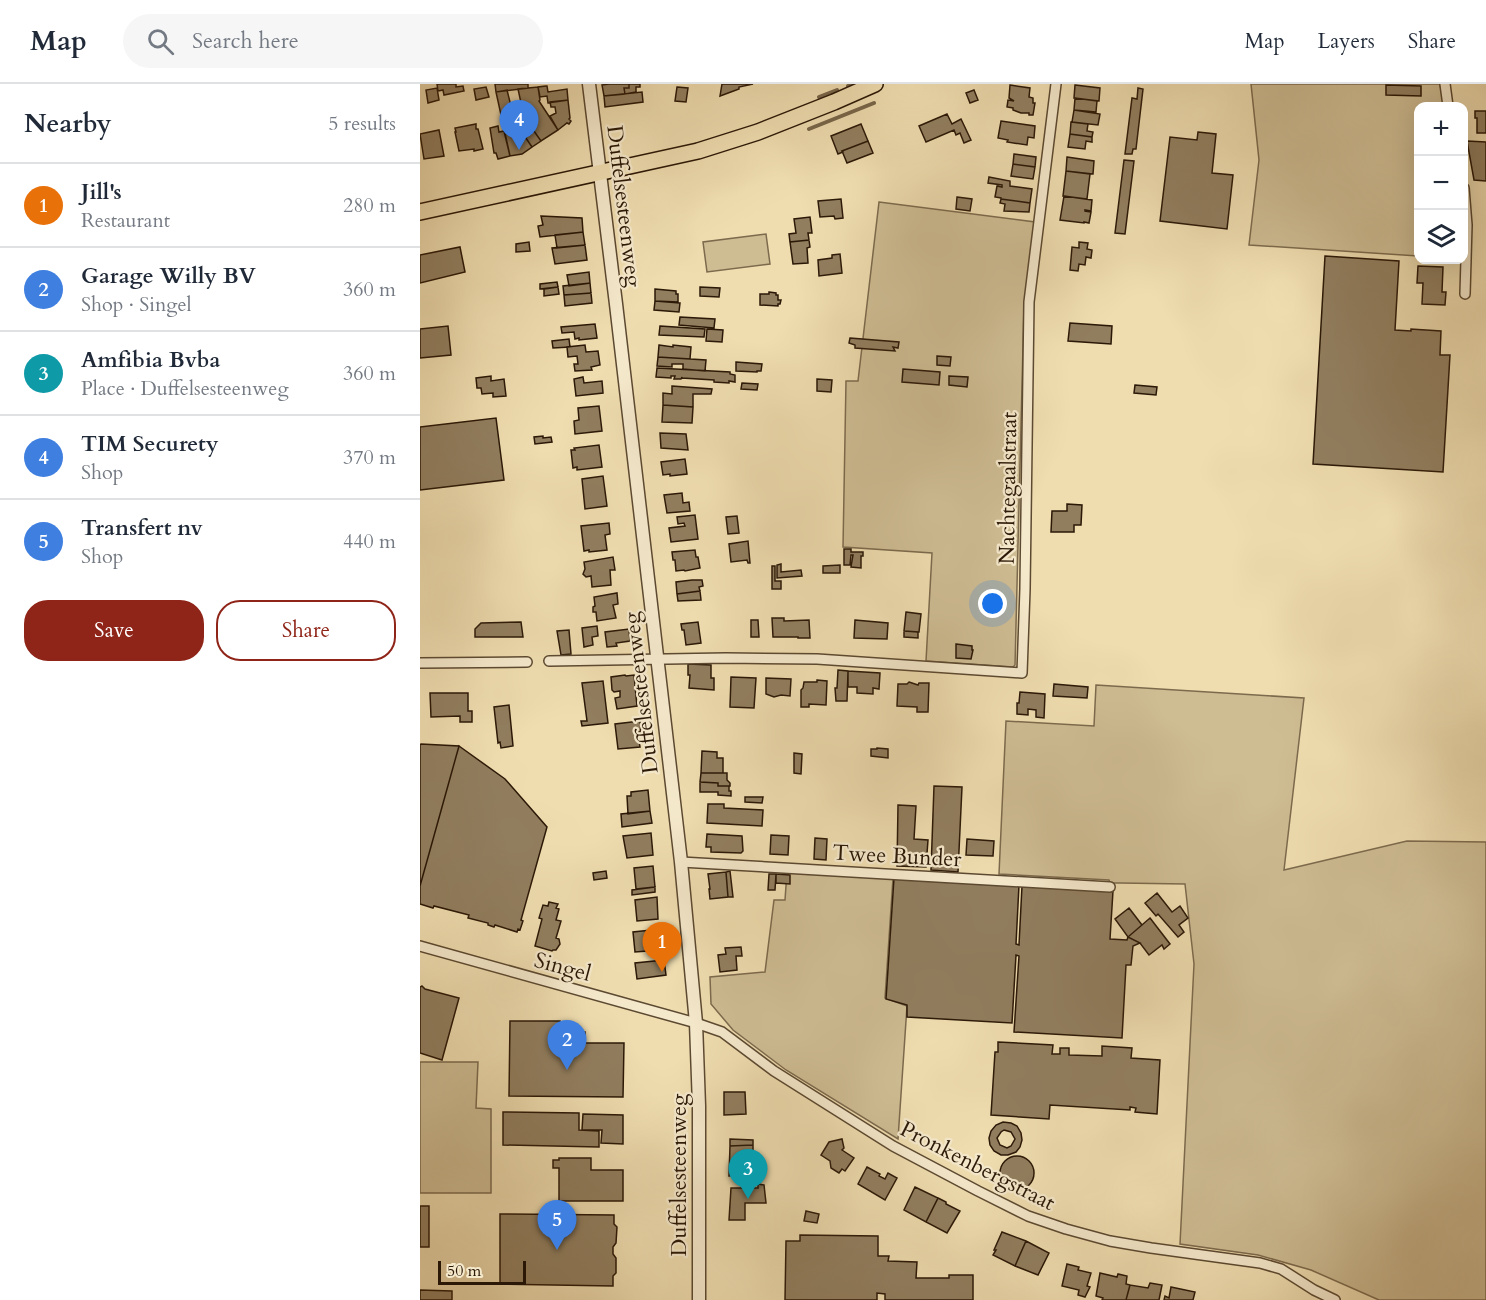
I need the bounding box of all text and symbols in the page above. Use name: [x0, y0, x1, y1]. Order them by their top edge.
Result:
search box: [123, 14, 543, 68]
text: Map: [30, 22, 87, 60]
icon: search: [144, 25, 177, 58]
text: Search here: [192, 26, 299, 56]
text: Map: [1245, 27, 1285, 56]
text: Layers: [1318, 27, 1375, 56]
text: Share: [1408, 27, 1456, 56]
pin: 4: [500, 100, 538, 150]
map controls: [1414, 102, 1468, 264]
button: +: [1414, 102, 1468, 156]
text: Nearby: [24, 106, 112, 141]
text: 5 results: [328, 110, 396, 137]
street label: Duffelsesteenweg: [599, 123, 649, 289]
button: −: [1414, 156, 1468, 210]
text: Jill's: [81, 177, 122, 207]
text: 1: [38, 192, 49, 219]
text: 280 m: [343, 192, 396, 219]
text: Restaurant: [81, 207, 170, 234]
button: layers: [1414, 210, 1468, 264]
text: Garage Willy BV: [81, 261, 256, 291]
text: 2: [38, 276, 49, 303]
text: 360 m: [343, 276, 396, 303]
text: Shop · Singel: [81, 291, 192, 318]
text: Amfibia Bvba: [81, 345, 220, 375]
text: 3: [38, 360, 49, 387]
text: 360 m: [343, 360, 396, 387]
text: Place · Duffelsesteenweg: [81, 375, 289, 402]
street label: Nachtegaalstraat: [992, 411, 1024, 565]
text: TIM Securety: [81, 429, 218, 459]
text: 4: [38, 444, 49, 471]
text: 370 m: [343, 444, 396, 471]
text: Shop: [81, 459, 123, 486]
text: Transfert nv: [81, 513, 203, 543]
text: 5: [38, 528, 49, 555]
text: 440 m: [343, 528, 396, 555]
text: Shop: [81, 543, 123, 570]
your location: [978, 589, 1007, 618]
button: Save: [24, 600, 204, 661]
button: Share: [216, 600, 396, 661]
street label: Duffelsesteenweg: [616, 610, 666, 776]
street label: Twee Bunder: [832, 838, 963, 874]
pin: 1: [642, 922, 682, 972]
street label: Singel: [531, 945, 595, 989]
pin: 2: [548, 1020, 586, 1070]
street label: Duffelsesteenweg: [664, 1093, 694, 1256]
street label: Pronkenbergstraat: [895, 1114, 1060, 1218]
pin: 3: [728, 1150, 768, 1199]
pin: 5: [538, 1200, 576, 1250]
scale bar: [438, 1258, 526, 1286]
text: 50 m: [447, 1260, 481, 1282]

